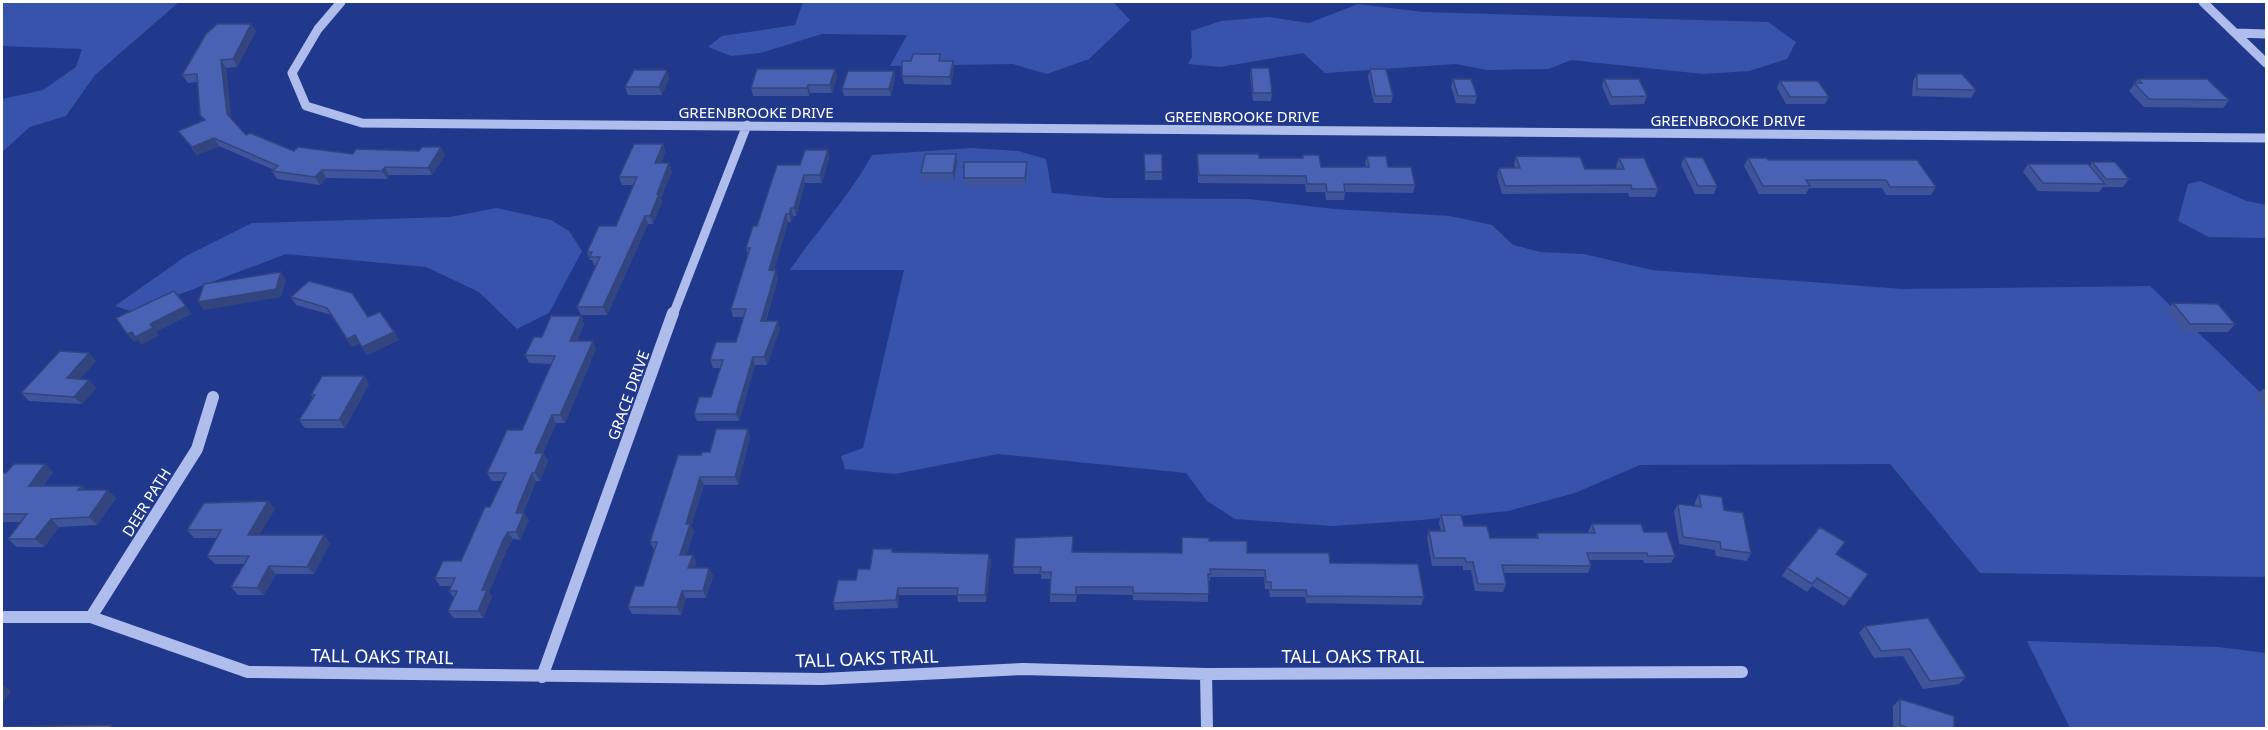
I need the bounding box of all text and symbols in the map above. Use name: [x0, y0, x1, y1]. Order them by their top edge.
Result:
street label: GREENBROOKE DRIVE: [678, 102, 834, 122]
street label: GREENBROOKE DRIVE: [1164, 106, 1320, 126]
street label: GREENBROOKE DRIVE: [1650, 110, 1806, 130]
street label: GRACE DRIVE: [603, 347, 653, 443]
street label: DEER PATH: [117, 464, 175, 540]
street label: TALL OAKS TRAIL: [310, 643, 454, 669]
street label: TALL OAKS TRAIL: [795, 644, 939, 672]
street label: TALL OAKS TRAIL: [1282, 644, 1424, 668]

